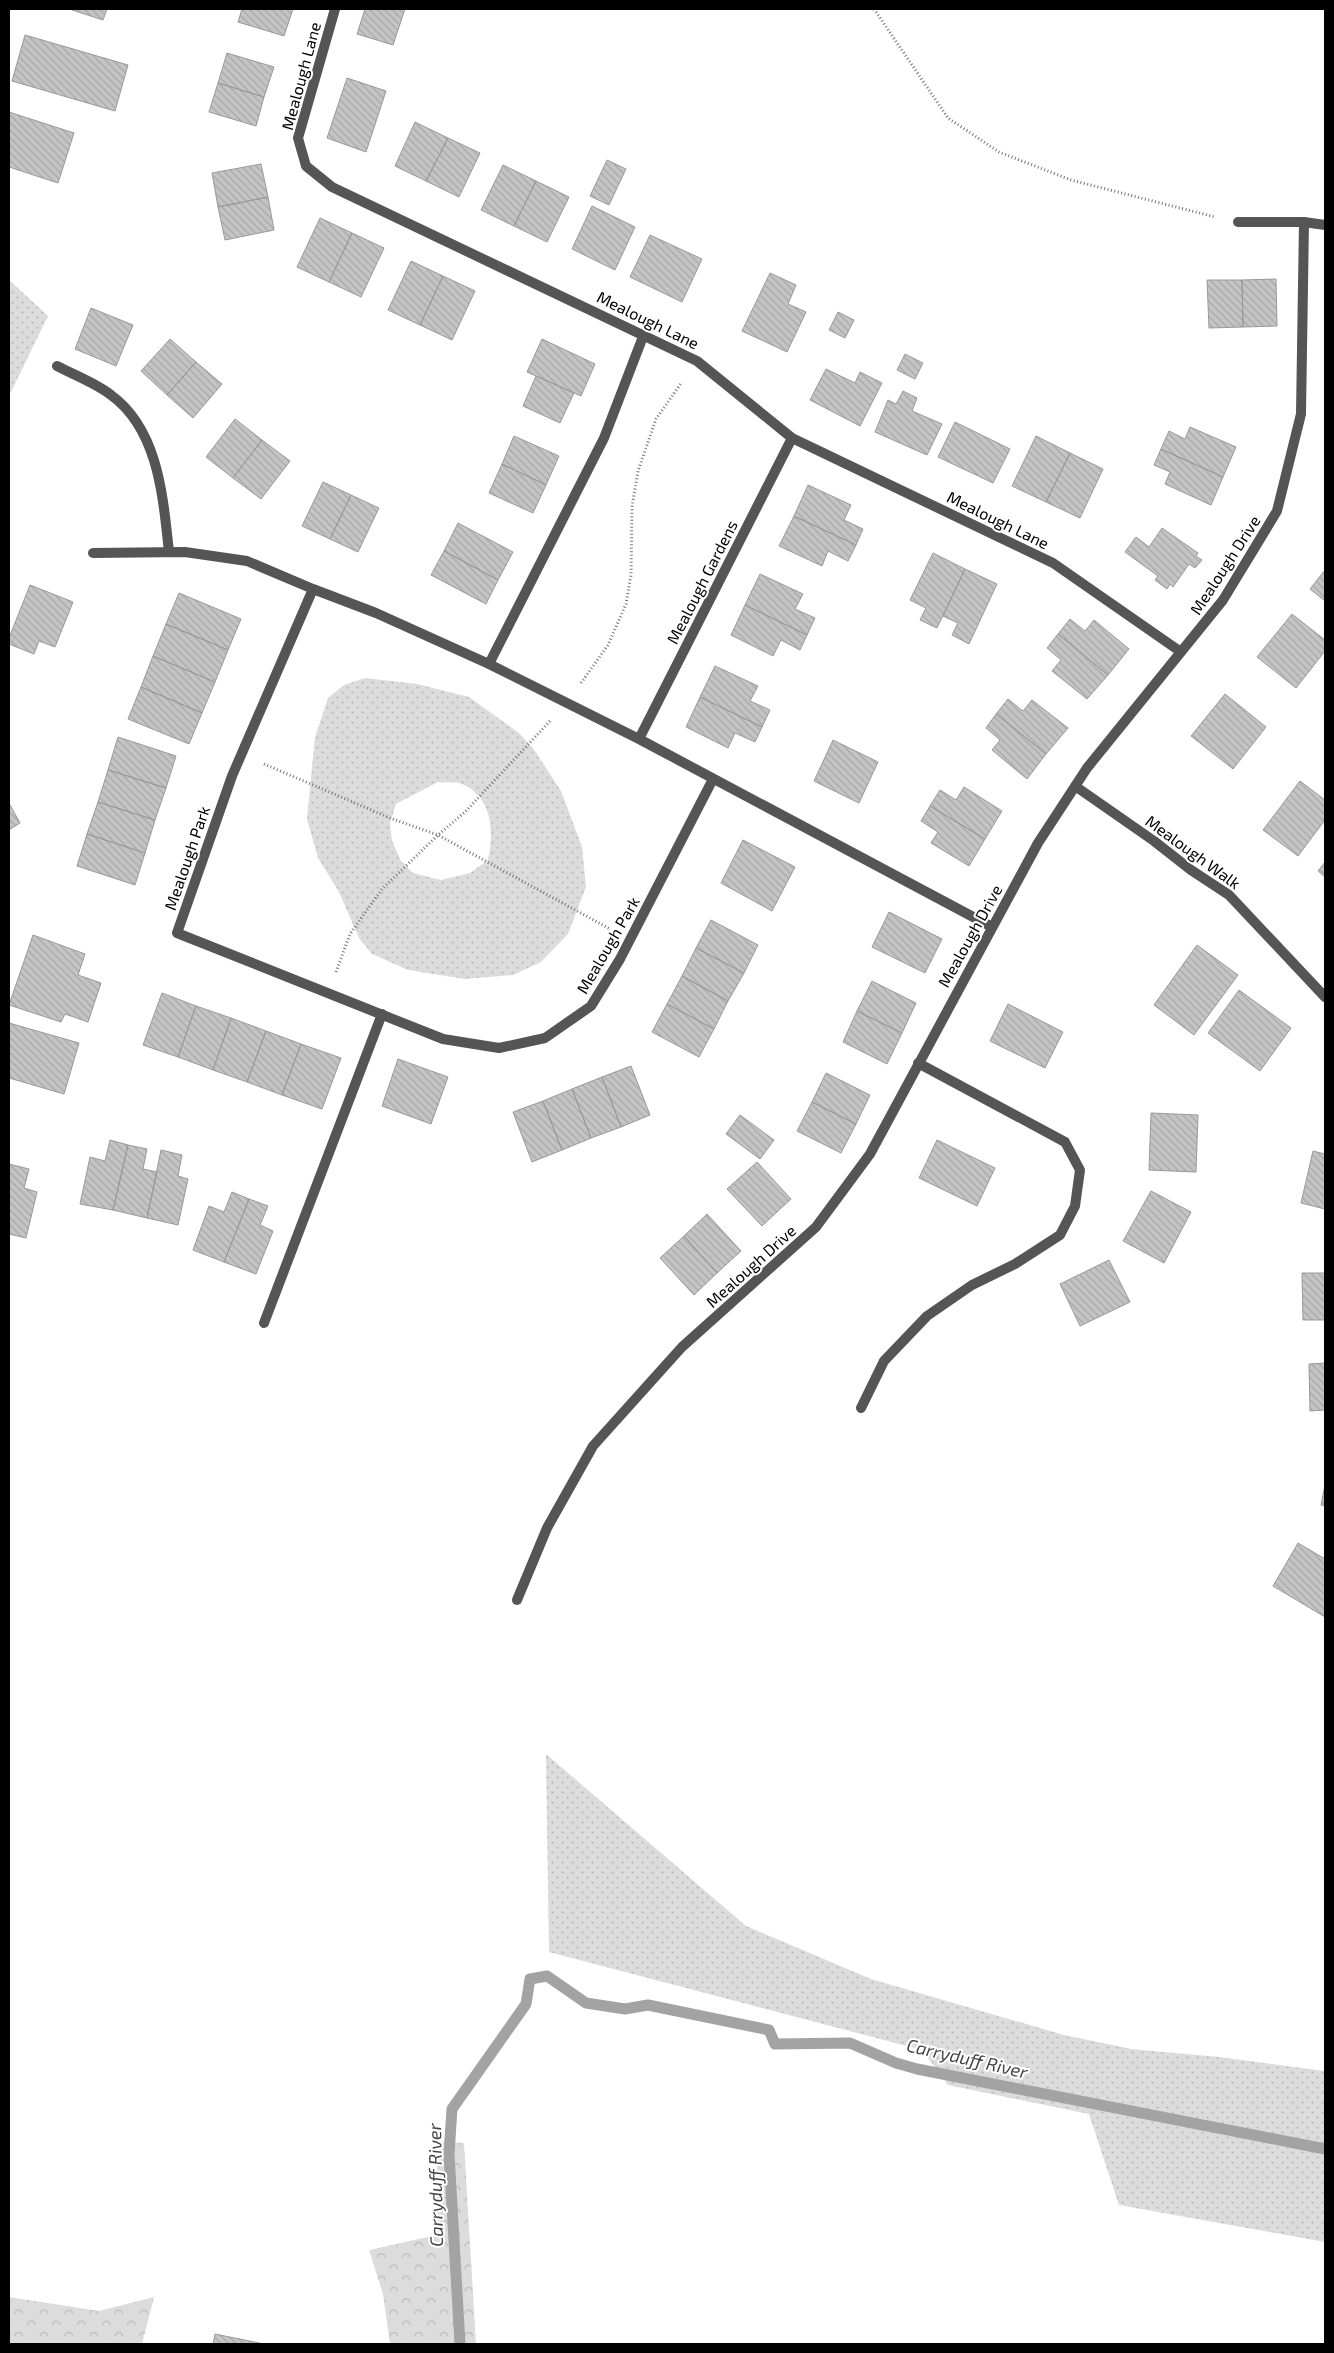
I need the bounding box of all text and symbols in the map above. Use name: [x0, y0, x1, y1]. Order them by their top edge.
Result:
street label: Mealough Lane: [277, 20, 324, 132]
street label: Mealough Lane: [594, 287, 702, 352]
street label: Mealough Lane: [944, 487, 1052, 552]
street label: Mealough Drive: [1186, 512, 1264, 618]
street label: Mealough Gardens: [662, 517, 741, 647]
street label: Mealough Park: [160, 803, 213, 912]
street label: Mealough Walk: [1142, 811, 1244, 892]
street label: Mealough Drive: [934, 881, 1006, 990]
street label: Mealough Park: [572, 893, 643, 997]
street label: Mealough Drive: [702, 1220, 799, 1311]
water label: Carryduff River: [904, 2033, 1031, 2083]
water label: Carryduff River: [423, 2122, 447, 2247]

